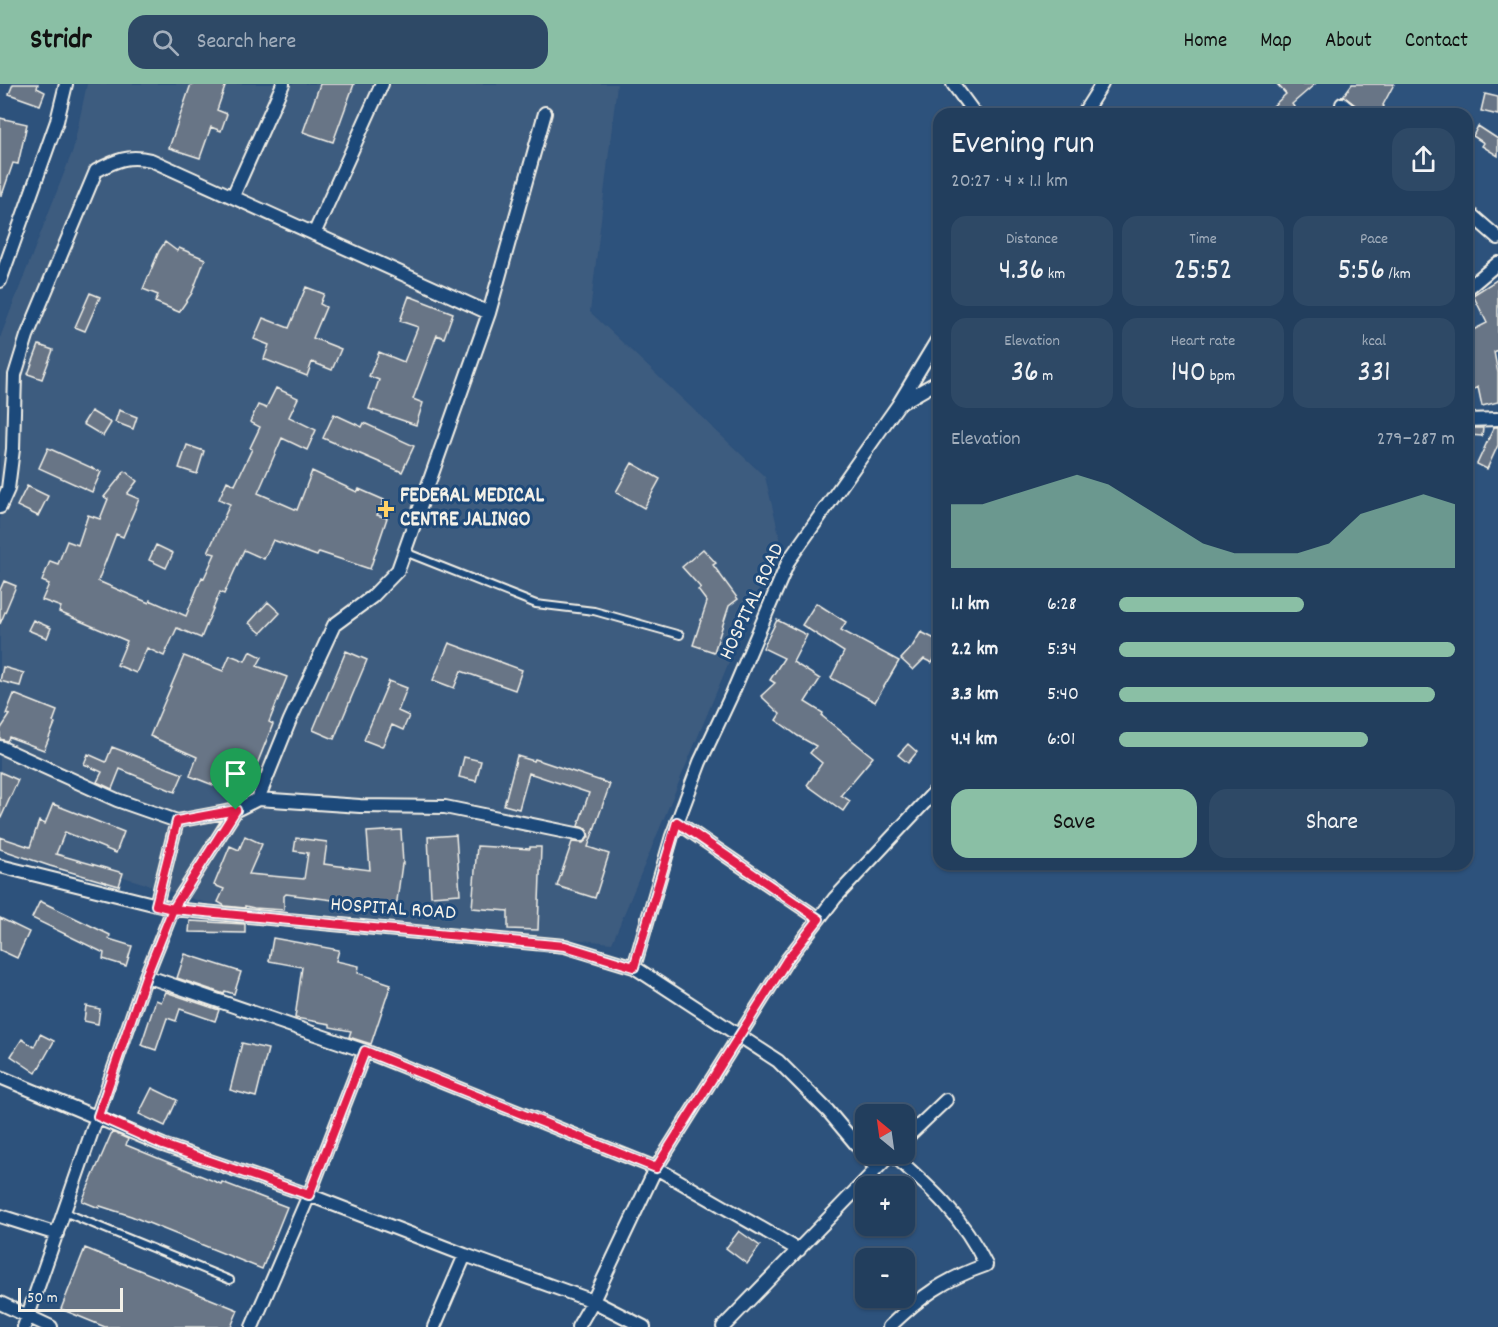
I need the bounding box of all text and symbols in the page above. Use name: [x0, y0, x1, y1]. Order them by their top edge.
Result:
search box: [128, 15, 548, 69]
text: Stridr: [30, 22, 92, 62]
icon: search: [149, 26, 182, 59]
text: Search here: [197, 27, 296, 58]
text: Home: [1183, 27, 1227, 57]
text: Map: [1260, 27, 1292, 57]
text: About: [1325, 27, 1372, 57]
text: Contact: [1405, 27, 1468, 57]
text: Evening run: [951, 122, 1095, 169]
button: share: [1392, 128, 1455, 191]
text: 20:27 · 4 × 1.1 km: [951, 168, 1068, 196]
text: Distance: [1006, 228, 1058, 251]
text: Time: [1189, 228, 1217, 251]
text: Pace: [1360, 228, 1388, 251]
text: 4.36: [999, 251, 1044, 294]
text: 25:52: [1174, 251, 1232, 294]
text: 5:56: [1337, 251, 1385, 294]
text: km: [1044, 263, 1065, 286]
text: /km: [1385, 263, 1411, 286]
text: Elevation: [1004, 330, 1060, 353]
text: Heart rate: [1171, 330, 1235, 353]
text: kcal: [1362, 330, 1386, 353]
text: 36: [1011, 353, 1039, 396]
text: 140: [1171, 353, 1206, 396]
text: 331: [1357, 353, 1391, 396]
text: m: [1039, 365, 1053, 388]
text: bpm: [1206, 365, 1235, 388]
text: Elevation: [951, 426, 1021, 454]
text: 279–287 m: [1377, 426, 1455, 454]
place label: FEDERAL MEDICAL CENTRE JALINGO: [400, 482, 544, 536]
marker: FEDERAL MEDICAL CENTRE JALINGO: [377, 500, 395, 518]
street label: HOSPITAL ROAD: [713, 538, 793, 665]
text: 1.1 km: [951, 591, 990, 619]
text: 6:28: [1047, 591, 1077, 619]
text: 2.2 km: [951, 636, 998, 664]
text: 5:34: [1047, 636, 1077, 664]
text: 3.3 km: [951, 681, 999, 709]
text: 5:40: [1047, 681, 1079, 709]
text: 4.4 km: [951, 726, 997, 754]
text: 6:01: [1047, 726, 1075, 754]
pin: [210, 748, 261, 810]
icon: arrive: [219, 757, 252, 790]
button: Save: [951, 789, 1197, 858]
button: Share: [1209, 789, 1455, 858]
street label: HOSPITAL ROAD: [329, 891, 457, 929]
north arrow: [855, 1104, 915, 1164]
map controls: [855, 1104, 915, 1308]
button: +: [855, 1176, 915, 1236]
button: −: [855, 1248, 915, 1308]
scale bar: [18, 1285, 123, 1312]
text: 50 m: [27, 1287, 58, 1310]

